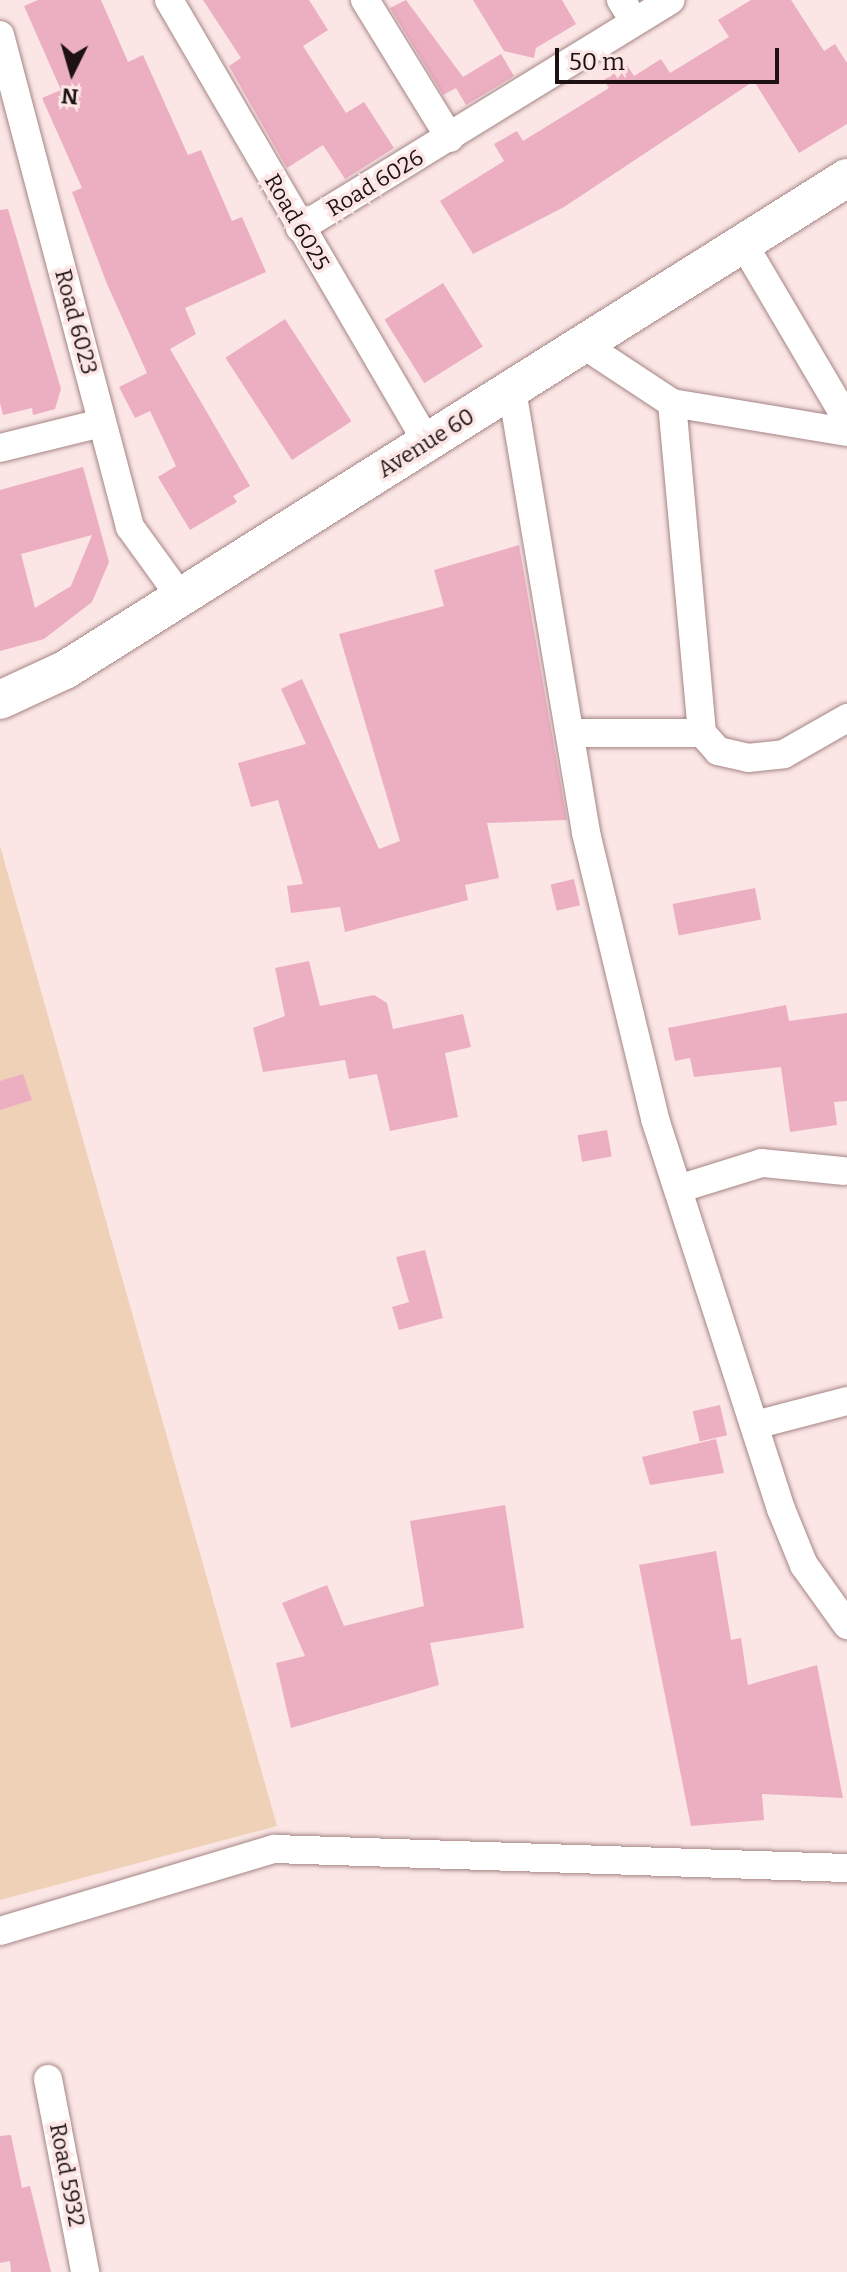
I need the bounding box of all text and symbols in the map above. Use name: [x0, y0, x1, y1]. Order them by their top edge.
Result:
north arrow: [32, 32, 112, 112]
scale bar: [559, 32, 783, 82]
text: 50 m: [569, 48, 625, 76]
text: N: [60, 82, 80, 111]
street label: Road 6026: [322, 144, 428, 222]
street label: Road 6025: [259, 169, 335, 275]
street label: Road 6023: [49, 267, 103, 377]
street label: Avenue 60: [373, 403, 479, 483]
street label: Road 5932: [44, 2121, 90, 2229]

